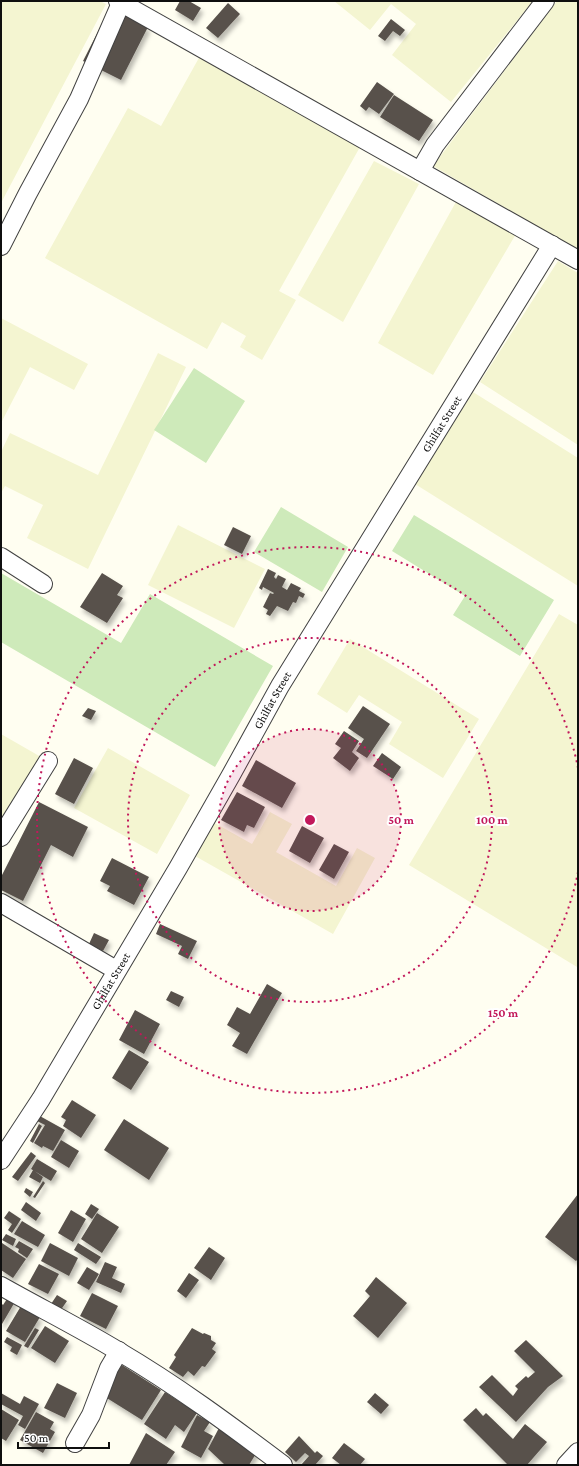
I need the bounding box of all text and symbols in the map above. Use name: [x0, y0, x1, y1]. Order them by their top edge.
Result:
street label: Ghilfat Street: [419, 392, 465, 455]
street label: Ghilfat Street: [251, 668, 295, 732]
centre of rings: [303, 813, 317, 827]
text: 50 m: [388, 813, 415, 827]
text: 100 m: [476, 813, 509, 827]
street label: Ghilfat Street: [89, 949, 134, 1012]
text: 150 m: [488, 1006, 519, 1020]
scale bar: [18, 1424, 109, 1450]
text: 50 m: [24, 1431, 49, 1445]

